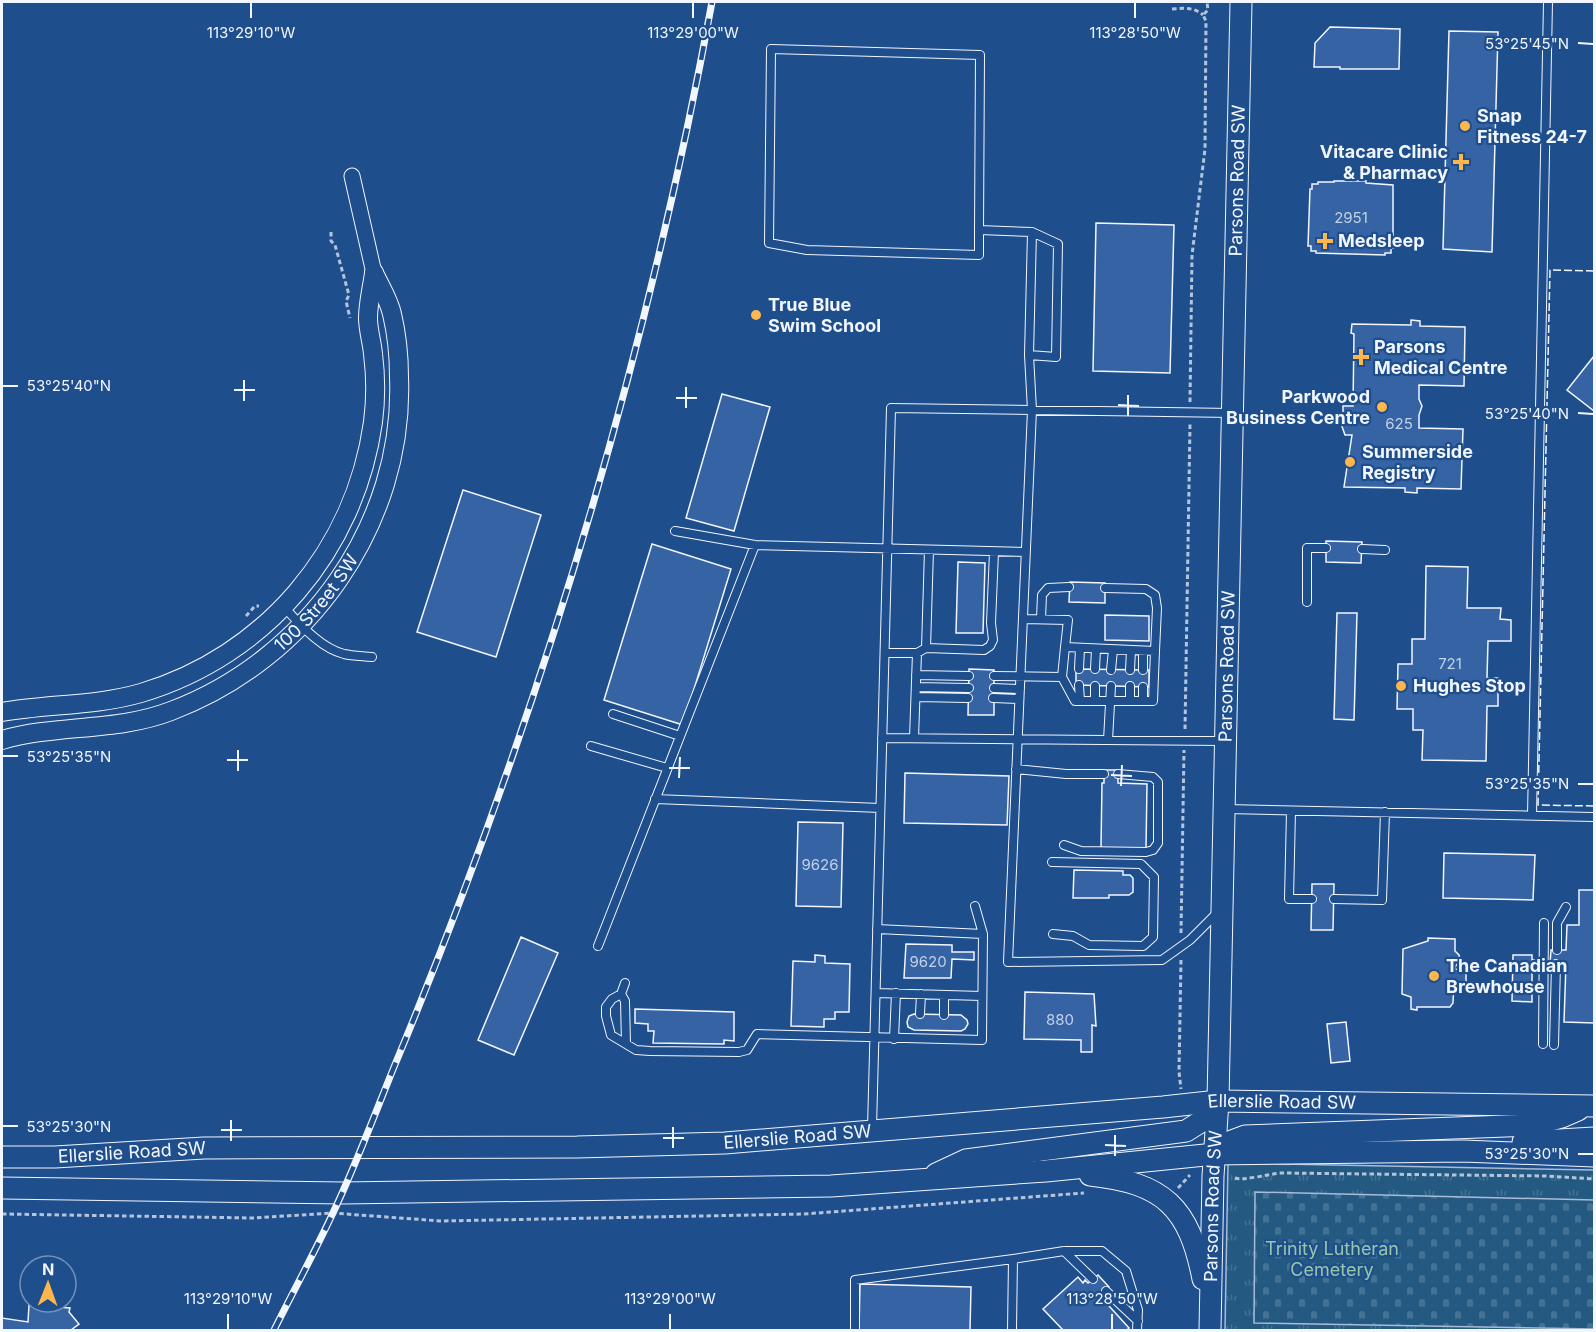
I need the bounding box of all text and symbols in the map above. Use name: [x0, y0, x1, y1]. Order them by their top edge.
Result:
text: 113°29'10"W: [207, 23, 295, 42]
text: 113°29'00"W: [647, 23, 739, 42]
text: 113°28'50"W: [1089, 23, 1181, 42]
text: 53°25'45"N: [1485, 34, 1569, 53]
street label: Parsons Road SW: [1225, 104, 1249, 256]
place label: Snap Fitness 24-7: [1477, 105, 1587, 147]
marker: Snap Fitness 24-7: [1458, 119, 1472, 133]
place label: Vitacare Clinic & Pharmacy: [1320, 141, 1448, 183]
marker: Vitacare Clinic & Pharmacy: [1452, 153, 1470, 171]
house number: 2951: [1334, 208, 1368, 227]
place label: Medsleep: [1338, 230, 1425, 251]
marker: Medsleep: [1316, 232, 1334, 250]
place label: True Blue Swim School: [768, 294, 881, 336]
marker: True Blue Swim School: [749, 308, 763, 322]
place label: Parsons Medical Centre: [1374, 336, 1508, 378]
marker: Parsons Medical Centre: [1352, 348, 1370, 366]
text: 53°25'40"N: [27, 376, 111, 395]
place label: Parkwood Business Centre: [1226, 386, 1370, 428]
marker: Parkwood Business Centre: [1375, 400, 1389, 414]
text: 53°25'40"N: [1485, 404, 1569, 423]
house number: 625: [1385, 414, 1413, 433]
place label: Summerside Registry: [1362, 441, 1473, 483]
marker: Summerside Registry: [1343, 455, 1357, 469]
street label: 100 Street SW: [270, 550, 362, 655]
street label: Parsons Road SW: [1215, 590, 1239, 742]
house number: 721: [1438, 654, 1462, 673]
place label: Hughes Stop: [1413, 675, 1526, 696]
marker: Hughes Stop: [1394, 679, 1408, 693]
text: 53°25'35"N: [27, 747, 111, 766]
text: 53°25'35"N: [1485, 774, 1569, 793]
house number: 9626: [801, 855, 839, 874]
house number: 9620: [909, 952, 947, 971]
place label: The Canadian Brewhouse: [1446, 955, 1568, 997]
marker: The Canadian Brewhouse: [1427, 969, 1441, 983]
house number: 880: [1046, 1010, 1074, 1029]
street label: Ellerslie Road SW: [1207, 1090, 1356, 1113]
text: 53°25'30"N: [27, 1117, 111, 1136]
street label: Ellerslie Road SW: [723, 1120, 872, 1153]
street label: Parsons Road SW: [1200, 1129, 1226, 1282]
street label: Ellerslie Road SW: [57, 1137, 207, 1167]
text: 53°25'30"N: [1485, 1144, 1569, 1163]
park label: Trinity Lutheran Cemetery: [1265, 1238, 1399, 1280]
north arrow: [18, 1254, 78, 1314]
text: N: [42, 1259, 55, 1279]
text: 113°29'10"W: [184, 1289, 272, 1308]
text: 113°29'00"W: [624, 1289, 716, 1308]
text: 113°28'50"W: [1066, 1289, 1158, 1308]

